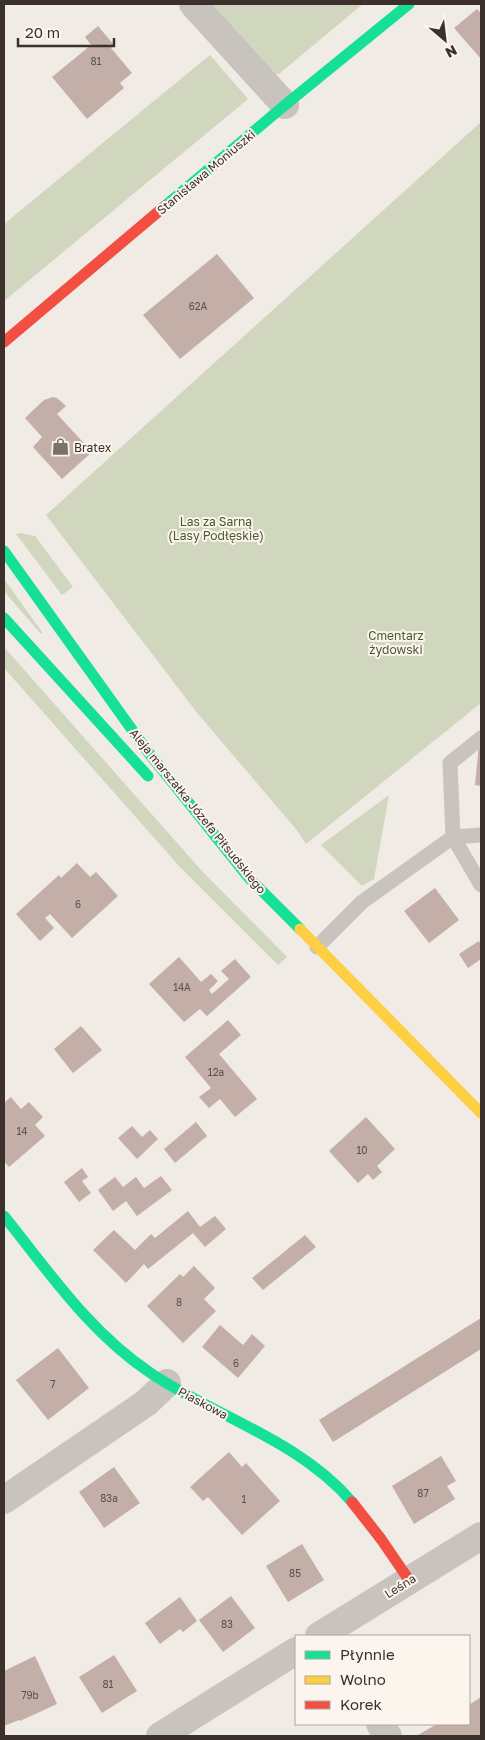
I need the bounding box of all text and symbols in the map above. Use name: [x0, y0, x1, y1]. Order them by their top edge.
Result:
scale bar: [18, 15, 114, 47]
north arrow: [420, 15, 470, 65]
text: 20 m: [25, 23, 60, 41]
text: N: [443, 42, 460, 62]
house number: 81: [91, 55, 102, 67]
street label: Stanisława Moniuszki: [154, 126, 258, 218]
house number: 62A: [189, 300, 208, 312]
shop icon: Bratex: [50, 437, 70, 457]
place label: Bratex: [74, 440, 112, 455]
park label: Las za Sarną (Lasy Podłęskie): [168, 514, 264, 543]
park label: Cmentarz żydowski: [368, 628, 424, 657]
street label: Aleja marszałka Józefa Piłsudskiego: [127, 725, 269, 897]
house number: 6: [75, 898, 81, 910]
house number: 14A: [173, 981, 191, 993]
house number: 12a: [208, 1066, 224, 1078]
house number: 14: [17, 1125, 27, 1137]
house number: 10: [356, 1144, 368, 1156]
house number: 8: [176, 1296, 182, 1308]
house number: 6: [233, 1357, 239, 1369]
house number: 7: [50, 1378, 56, 1390]
street label: Piaskowa: [176, 1384, 230, 1422]
house number: 87: [417, 1487, 429, 1499]
house number: 83a: [100, 1492, 118, 1504]
house number: 1: [242, 1493, 247, 1505]
house number: 85: [289, 1567, 301, 1579]
street label: Leśna: [382, 1571, 418, 1601]
house number: 83: [221, 1618, 233, 1630]
legend: [295, 1635, 470, 1725]
text: Płynnie: [340, 1645, 395, 1663]
text: Wolno: [340, 1670, 386, 1688]
house number: 81: [103, 1678, 114, 1690]
house number: 79b: [21, 1689, 39, 1701]
text: Korek: [340, 1695, 382, 1713]

